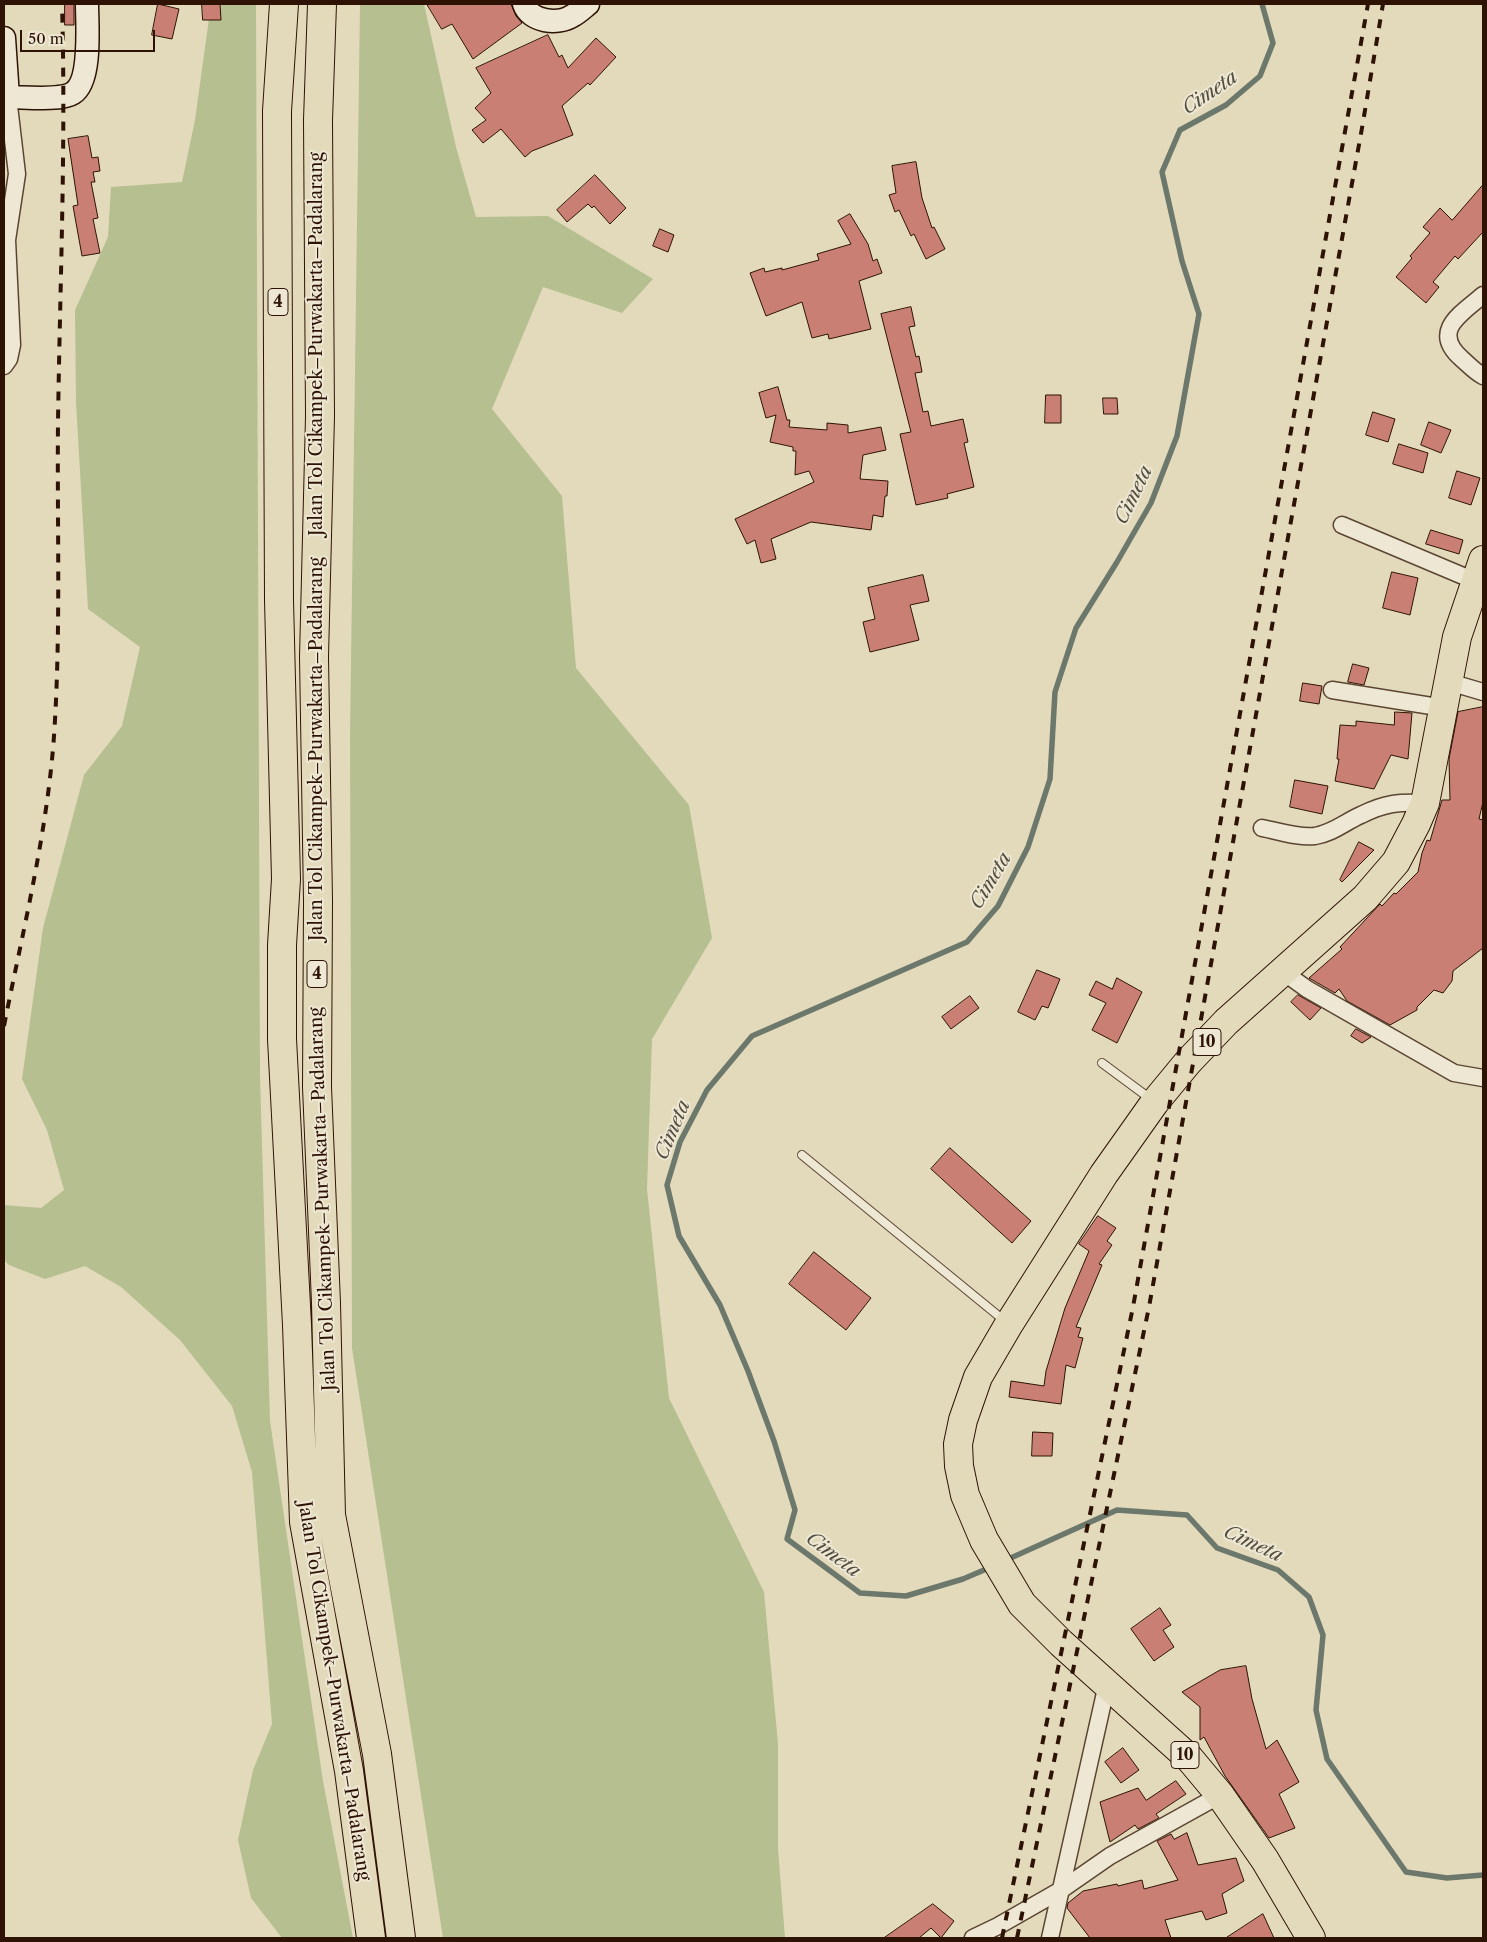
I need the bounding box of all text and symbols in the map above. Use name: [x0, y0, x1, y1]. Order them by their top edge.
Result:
scale bar: [22, 20, 158, 52]
text: 50 m: [28, 29, 64, 48]
water label: Cimeta: [1178, 66, 1242, 120]
street label: Jalan Tol Cikampek–Purwakarta–Padalarang: [306, 152, 328, 536]
road number: 4: [268, 288, 288, 316]
water label: Cimeta: [1110, 462, 1158, 528]
street label: Jalan Tol Cikampek–Purwakarta–Padalarang: [306, 557, 328, 941]
water label: Cimeta: [965, 849, 1017, 913]
road number: 4: [307, 961, 327, 988]
street label: Jalan Tol Cikampek–Purwakarta–Padalarang: [306, 1007, 340, 1391]
road number: 10: [1193, 1028, 1221, 1056]
water label: Cimeta: [650, 1097, 696, 1163]
street label: Jalan Tol Cikampek–Purwakarta–Padalarang: [293, 1500, 375, 1882]
water label: Cimeta: [1220, 1521, 1286, 1567]
water label: Cimeta: [801, 1527, 865, 1583]
road number: 10: [1171, 1742, 1199, 1768]

